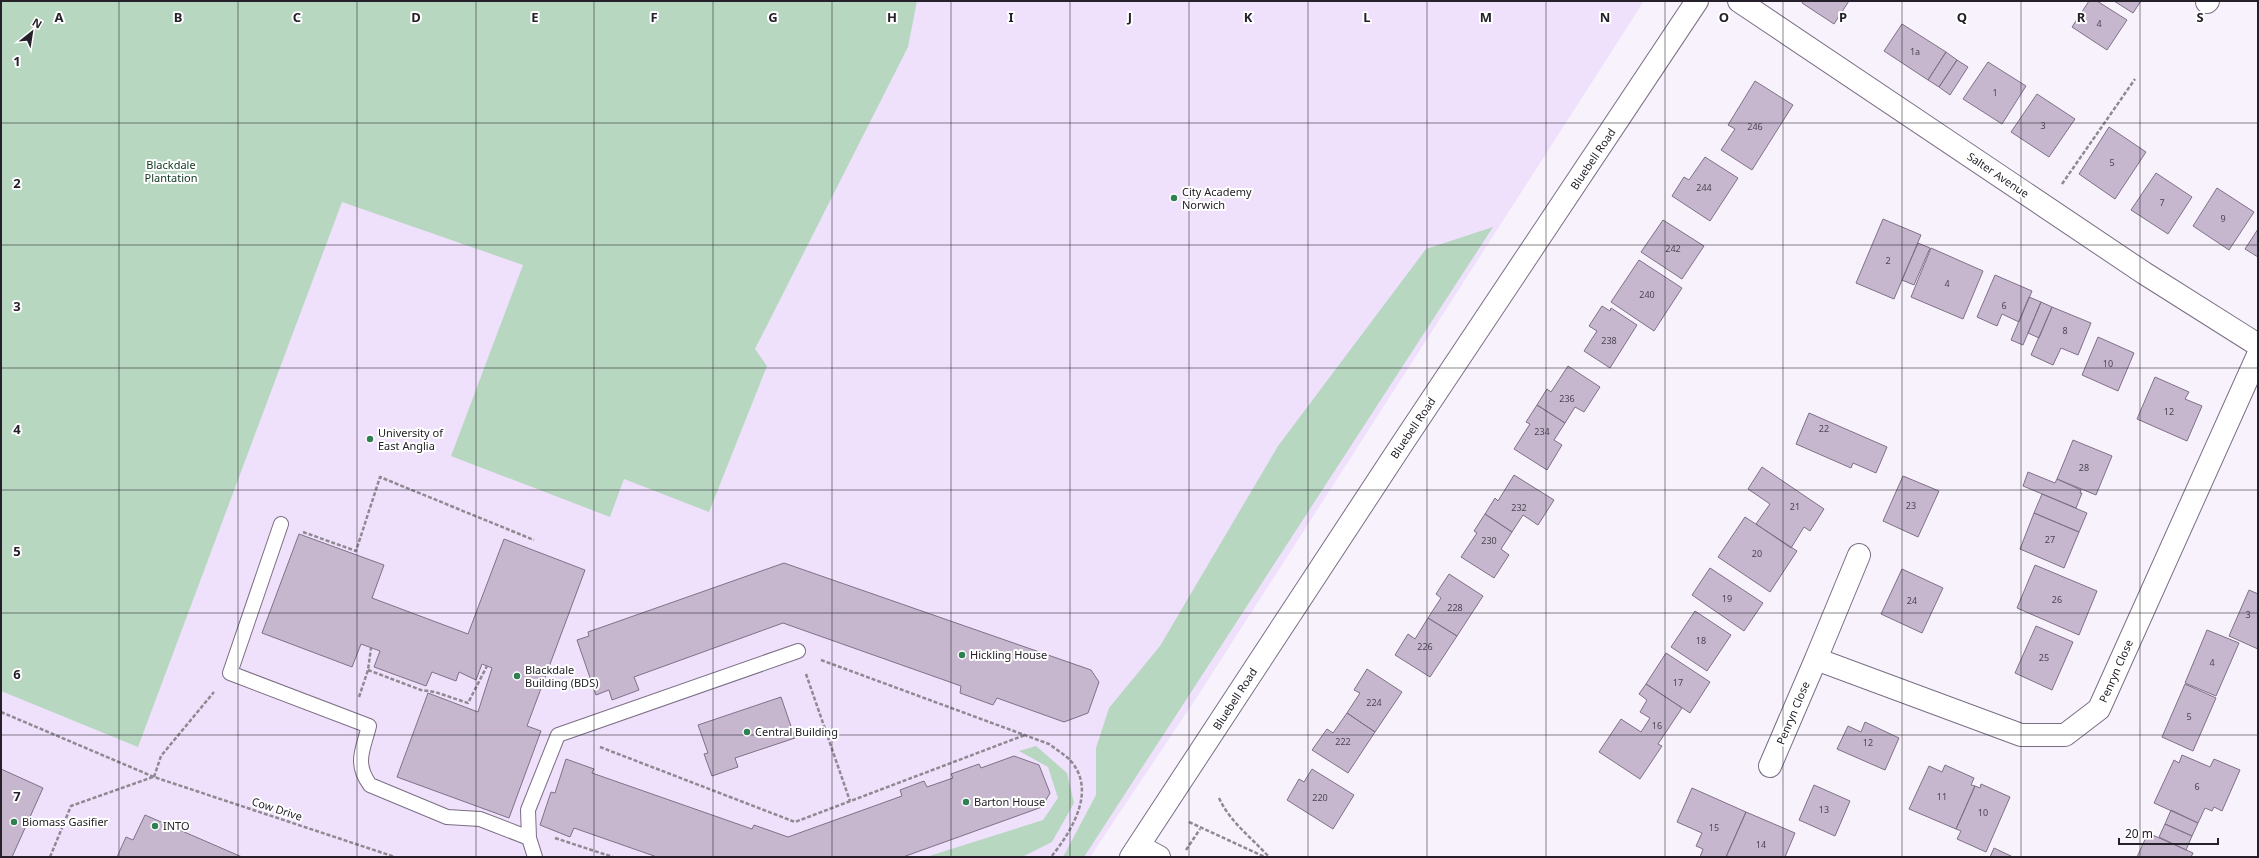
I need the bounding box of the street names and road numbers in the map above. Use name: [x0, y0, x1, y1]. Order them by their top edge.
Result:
street label: Bluebell Road: [1567, 125, 1619, 192]
street label: Salter Avenue: [1965, 148, 2032, 201]
street label: Bluebell Road: [1387, 394, 1439, 461]
street label: Penryn Close: [2095, 637, 2136, 705]
street label: Bluebell Road: [1209, 665, 1260, 733]
street label: Penryn Close: [1772, 679, 1813, 747]
street label: Cow Drive: [250, 793, 304, 824]

